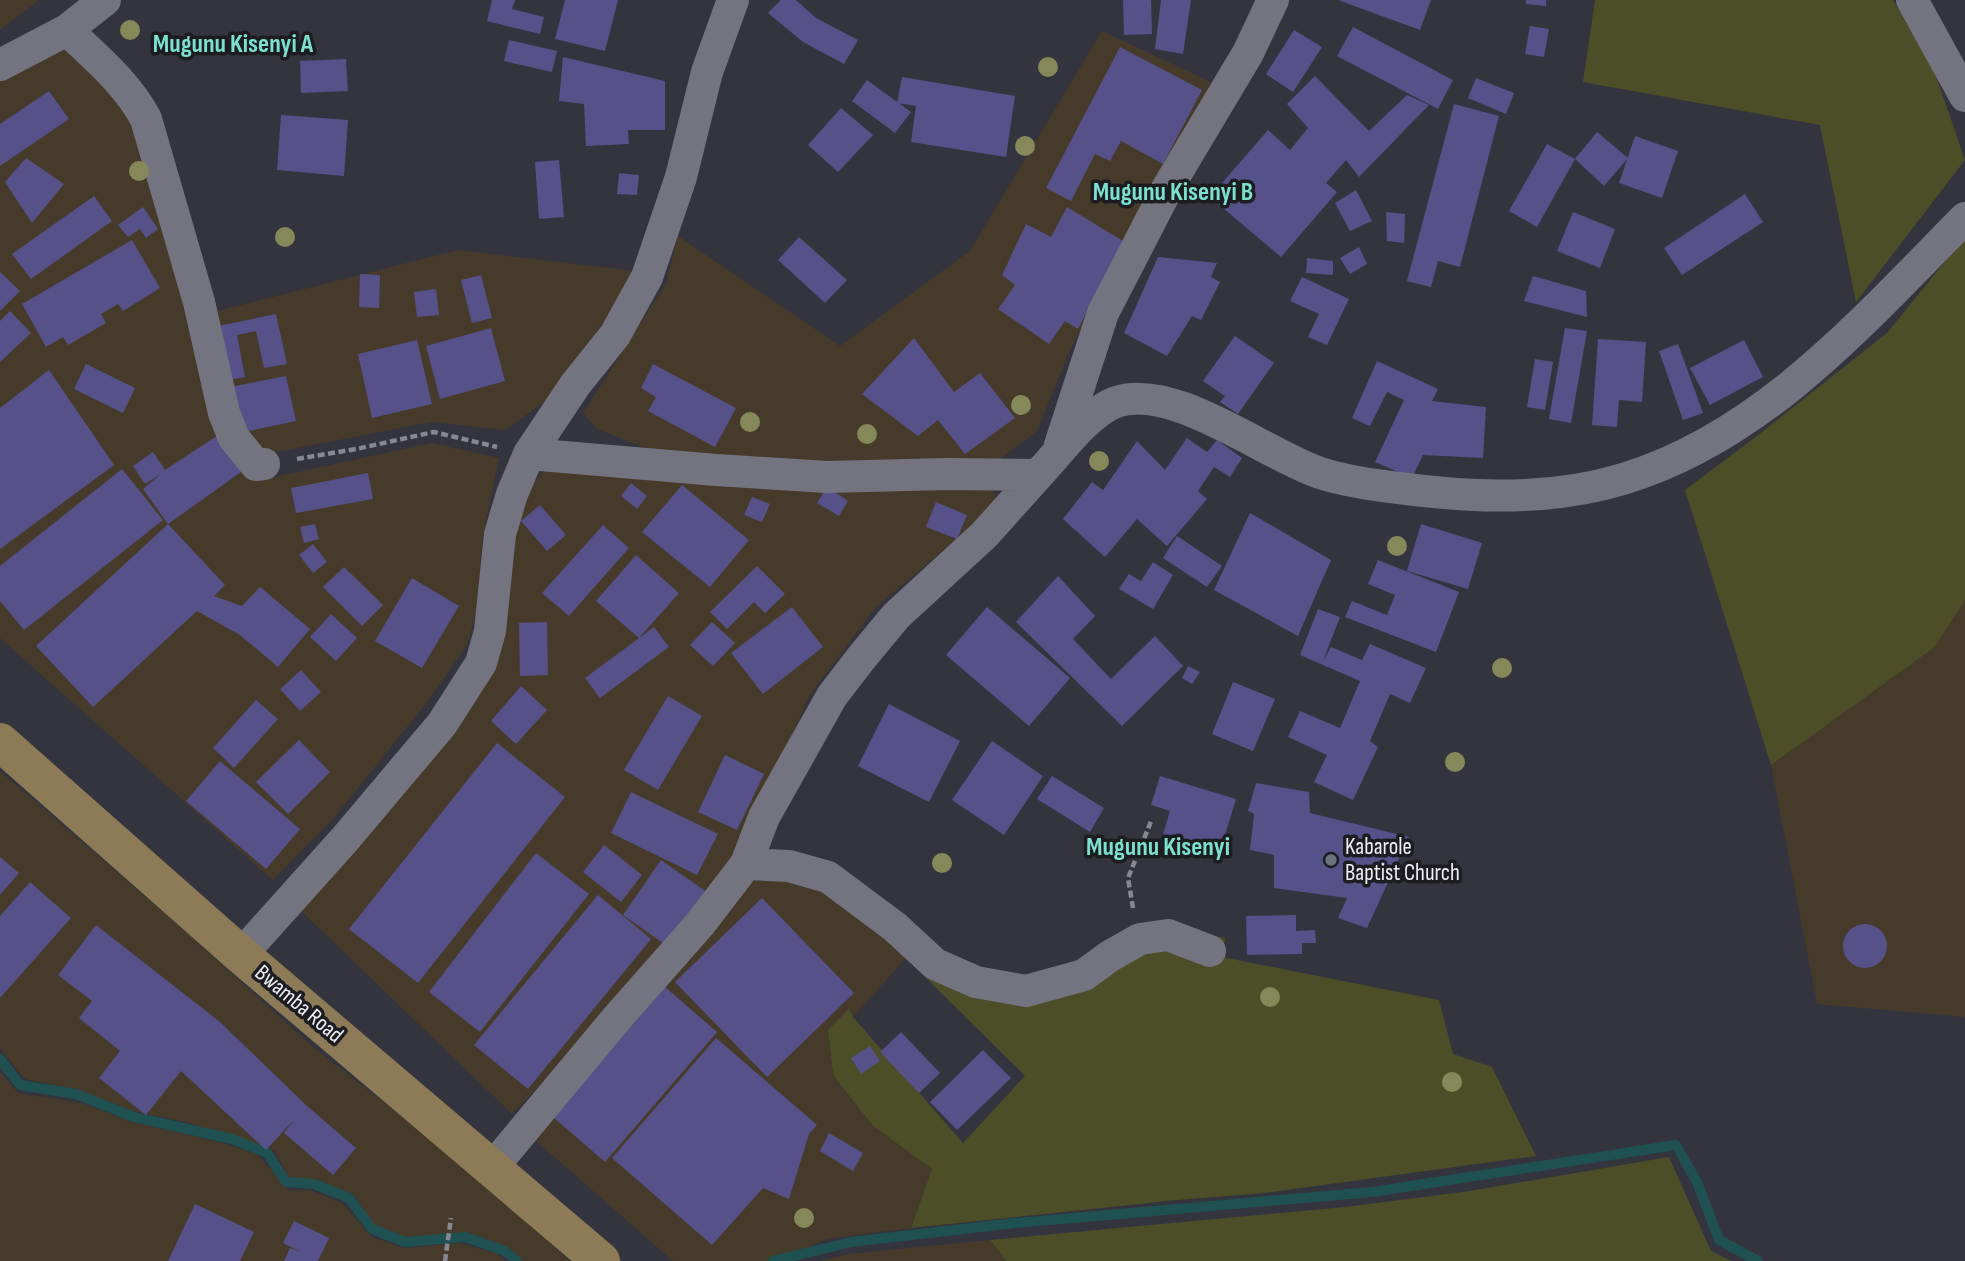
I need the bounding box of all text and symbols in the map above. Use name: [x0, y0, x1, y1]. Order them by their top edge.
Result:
district label: Mugunu Kisenyi A: [153, 29, 314, 60]
district label: Mugunu Kisenyi B: [1093, 177, 1253, 208]
district label: Mugunu Kisenyi: [1086, 832, 1230, 863]
place label: Kabarole Baptist Church: [1345, 833, 1460, 887]
marker: Kabarole Baptist Church: [1323, 852, 1339, 868]
street label: Bwamba Road: [249, 959, 349, 1049]

